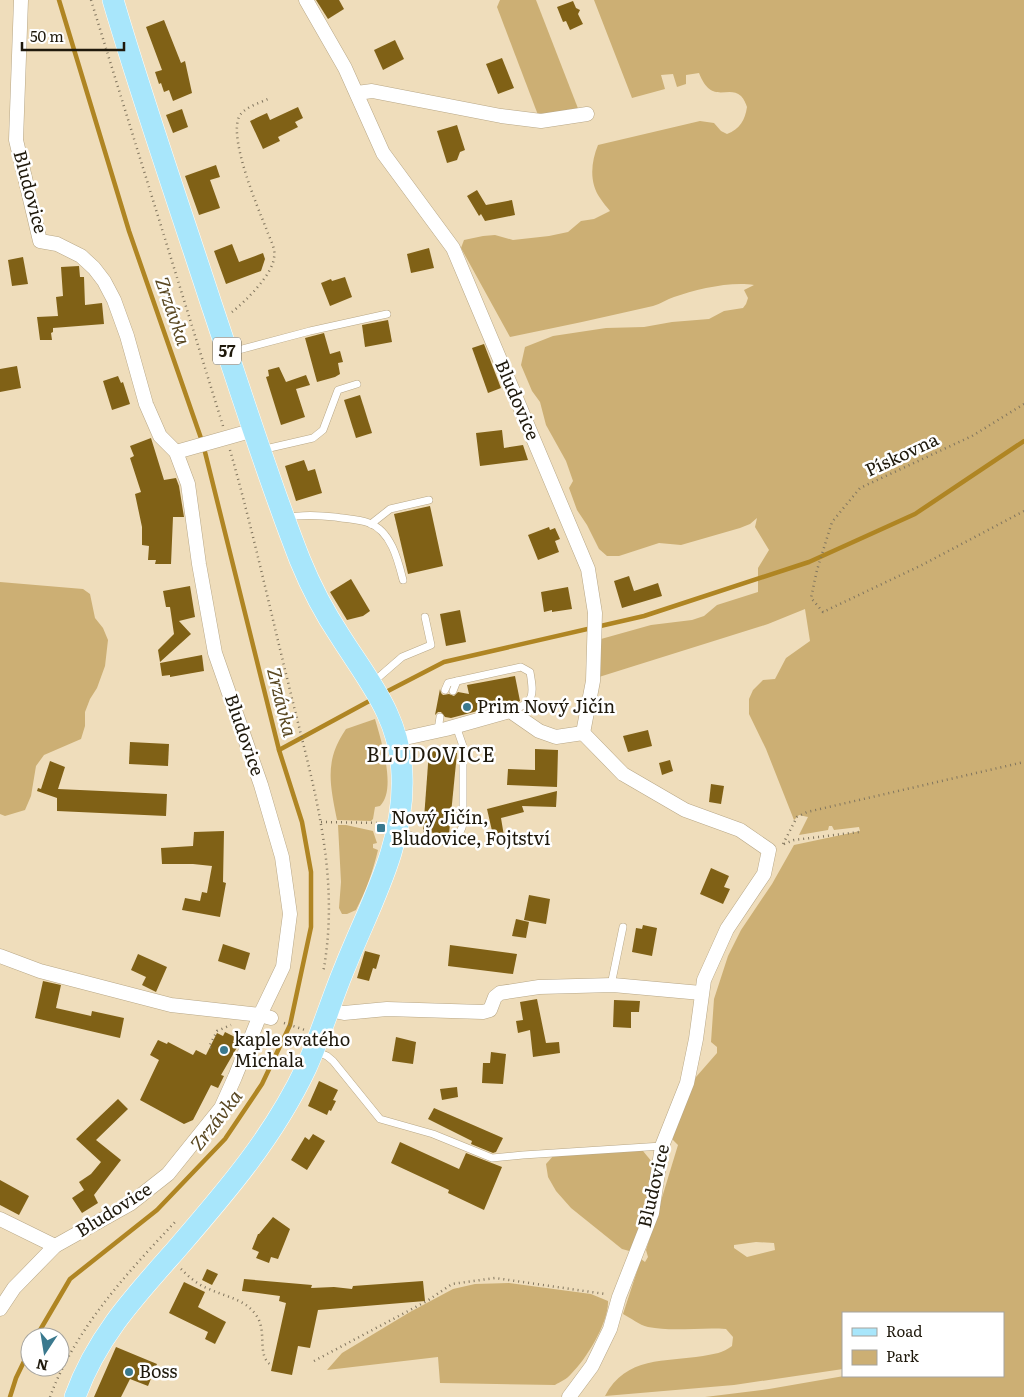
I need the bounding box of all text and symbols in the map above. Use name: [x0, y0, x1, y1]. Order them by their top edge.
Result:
scale bar: [22, 20, 125, 52]
text: 50 m: [30, 24, 64, 47]
street label: Bludovice: [7, 147, 55, 236]
water label: Zrzávka: [149, 273, 199, 349]
road number: 57: [213, 338, 241, 364]
street label: Bludovice: [489, 355, 547, 444]
street label: Pískovna: [860, 425, 943, 482]
water label: Zrzávka: [261, 664, 305, 740]
street label: Bludovice: [219, 690, 272, 779]
place label: Prim Nový Jičín: [477, 692, 615, 719]
marker: Prim Nový Jičín: [461, 701, 473, 713]
district label: BLUDOVICE: [366, 738, 496, 768]
place label: Nový Jičín, Bludovice, Fojtství: [391, 803, 550, 851]
marker: Nový Jičín, Bludovice, Fojtství: [375, 822, 387, 834]
place label: kaple svatého Michala: [234, 1025, 350, 1073]
marker: kaple svatého Michala: [218, 1044, 230, 1056]
water label: Zrzávka: [182, 1083, 248, 1156]
street label: Bludovice: [630, 1141, 675, 1230]
street label: Bludovice: [70, 1175, 156, 1243]
legend: [842, 1312, 1004, 1377]
text: Road: [886, 1319, 922, 1342]
north arrow: [20, 1327, 70, 1377]
text: Park: [886, 1344, 920, 1367]
text: N: [34, 1355, 50, 1377]
place label: Boss: [139, 1357, 177, 1384]
marker: Boss: [123, 1366, 135, 1378]

